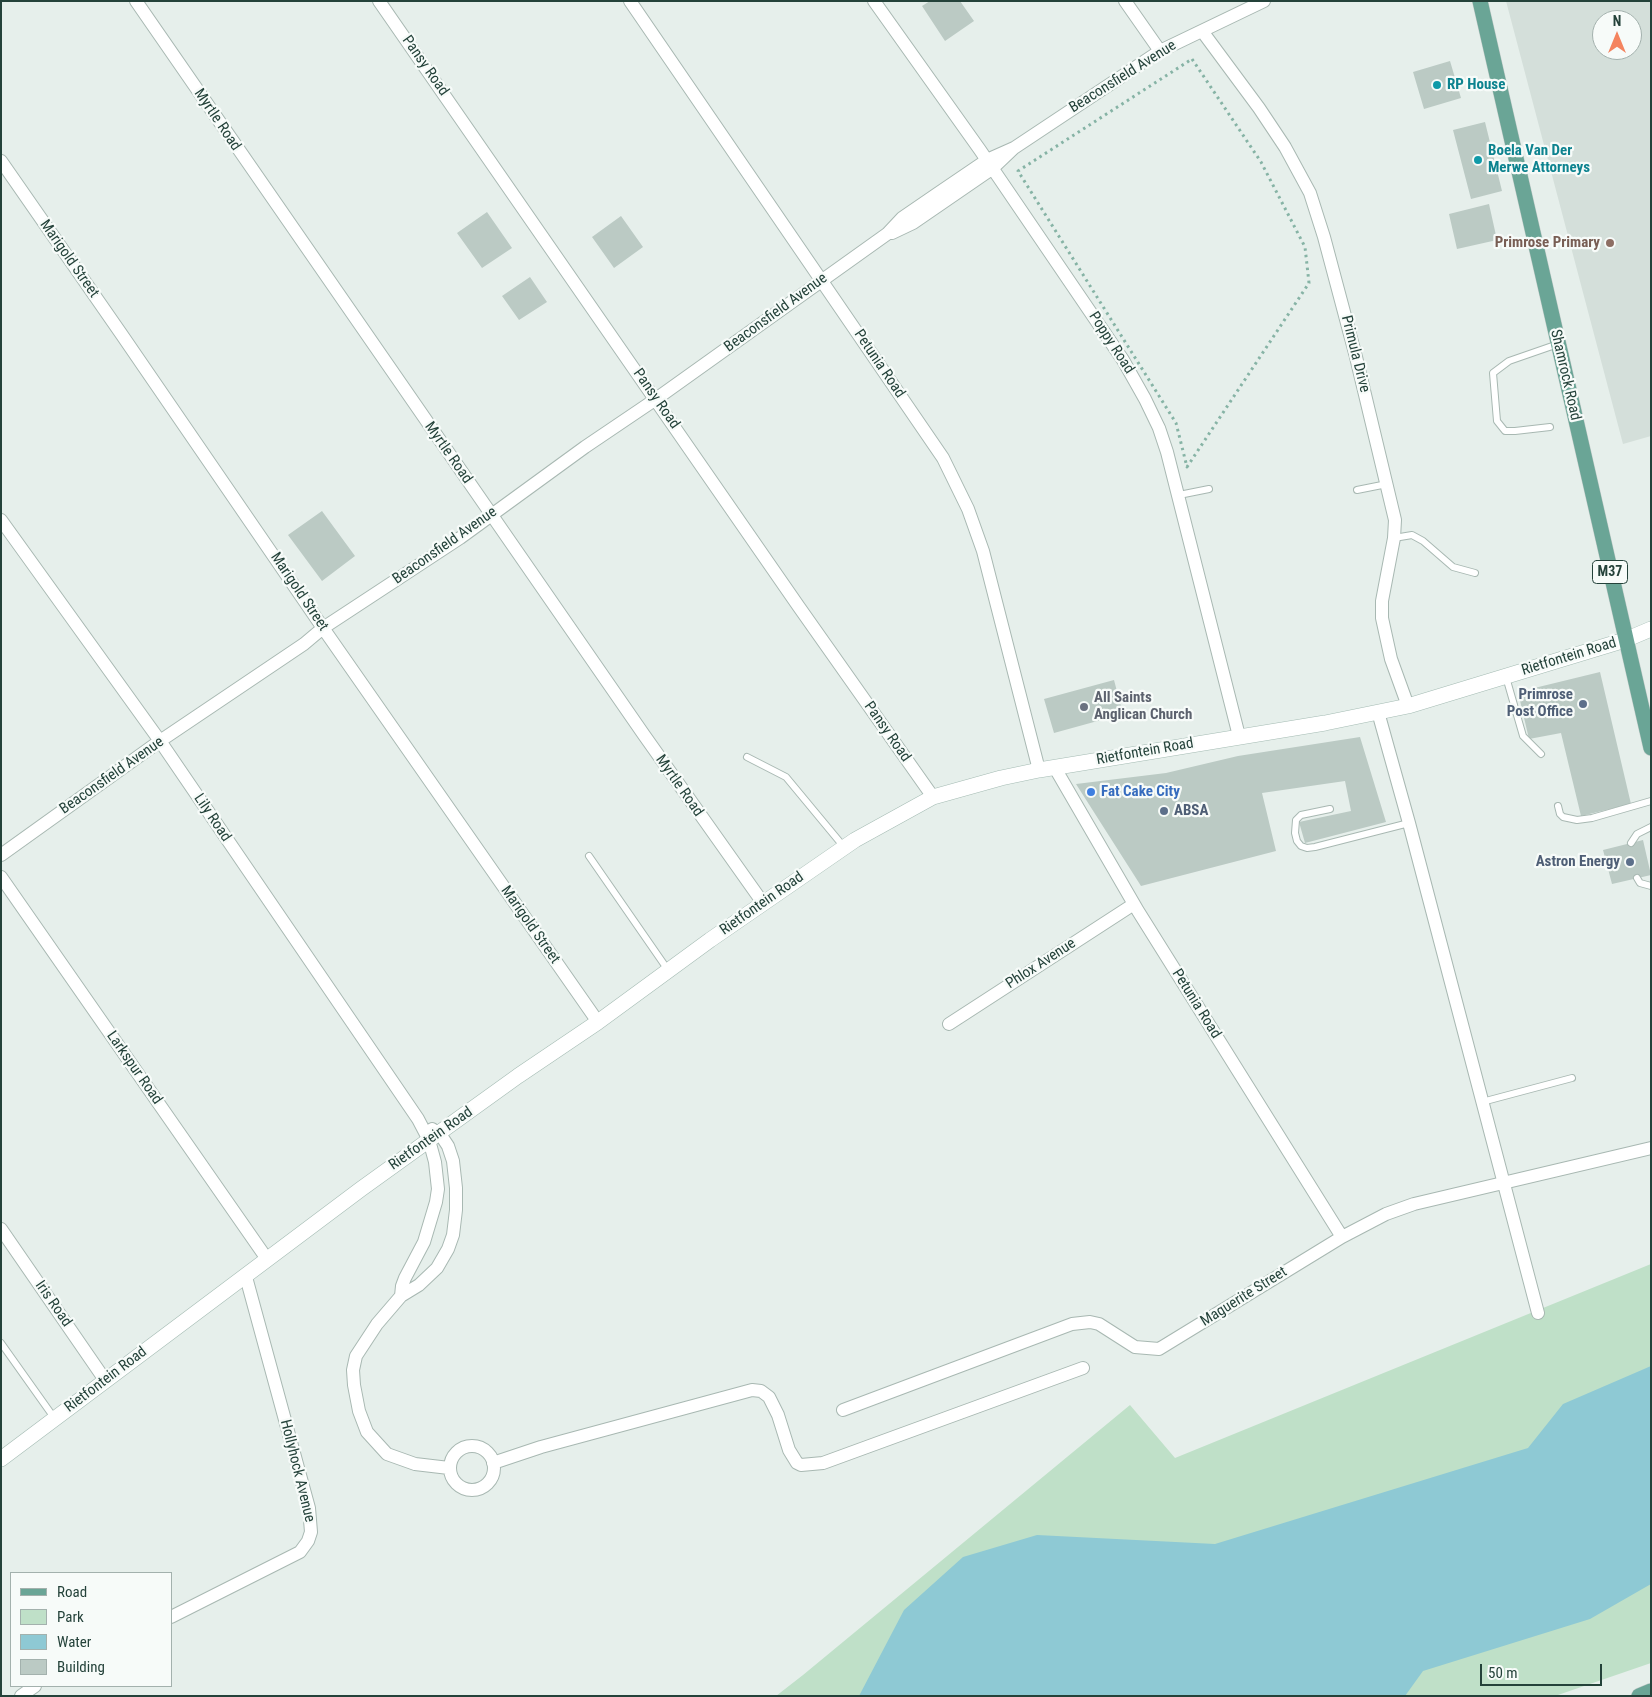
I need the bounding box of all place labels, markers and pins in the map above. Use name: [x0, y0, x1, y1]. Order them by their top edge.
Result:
place label: RP House: [1447, 76, 1505, 94]
marker: RP House: [1431, 79, 1443, 91]
place label: Boela Van Der Merwe Attorneys: [1488, 142, 1590, 177]
marker: Boela Van Der Merwe Attorneys: [1472, 154, 1484, 166]
place label: Primrose Primary: [1495, 234, 1600, 252]
marker: Primrose Primary: [1604, 237, 1616, 249]
place label: Primrose Post Office: [1507, 686, 1573, 721]
place label: All Saints Anglican Church: [1094, 689, 1192, 724]
marker: Primrose Post Office: [1577, 698, 1589, 710]
marker: All Saints Anglican Church: [1078, 701, 1090, 713]
place label: Fat Cake City: [1101, 783, 1180, 801]
marker: Fat Cake City: [1085, 786, 1097, 798]
place label: ABSA: [1174, 802, 1208, 820]
marker: ABSA: [1158, 805, 1170, 817]
place label: Astron Energy: [1536, 853, 1620, 871]
marker: Astron Energy: [1624, 856, 1636, 868]

